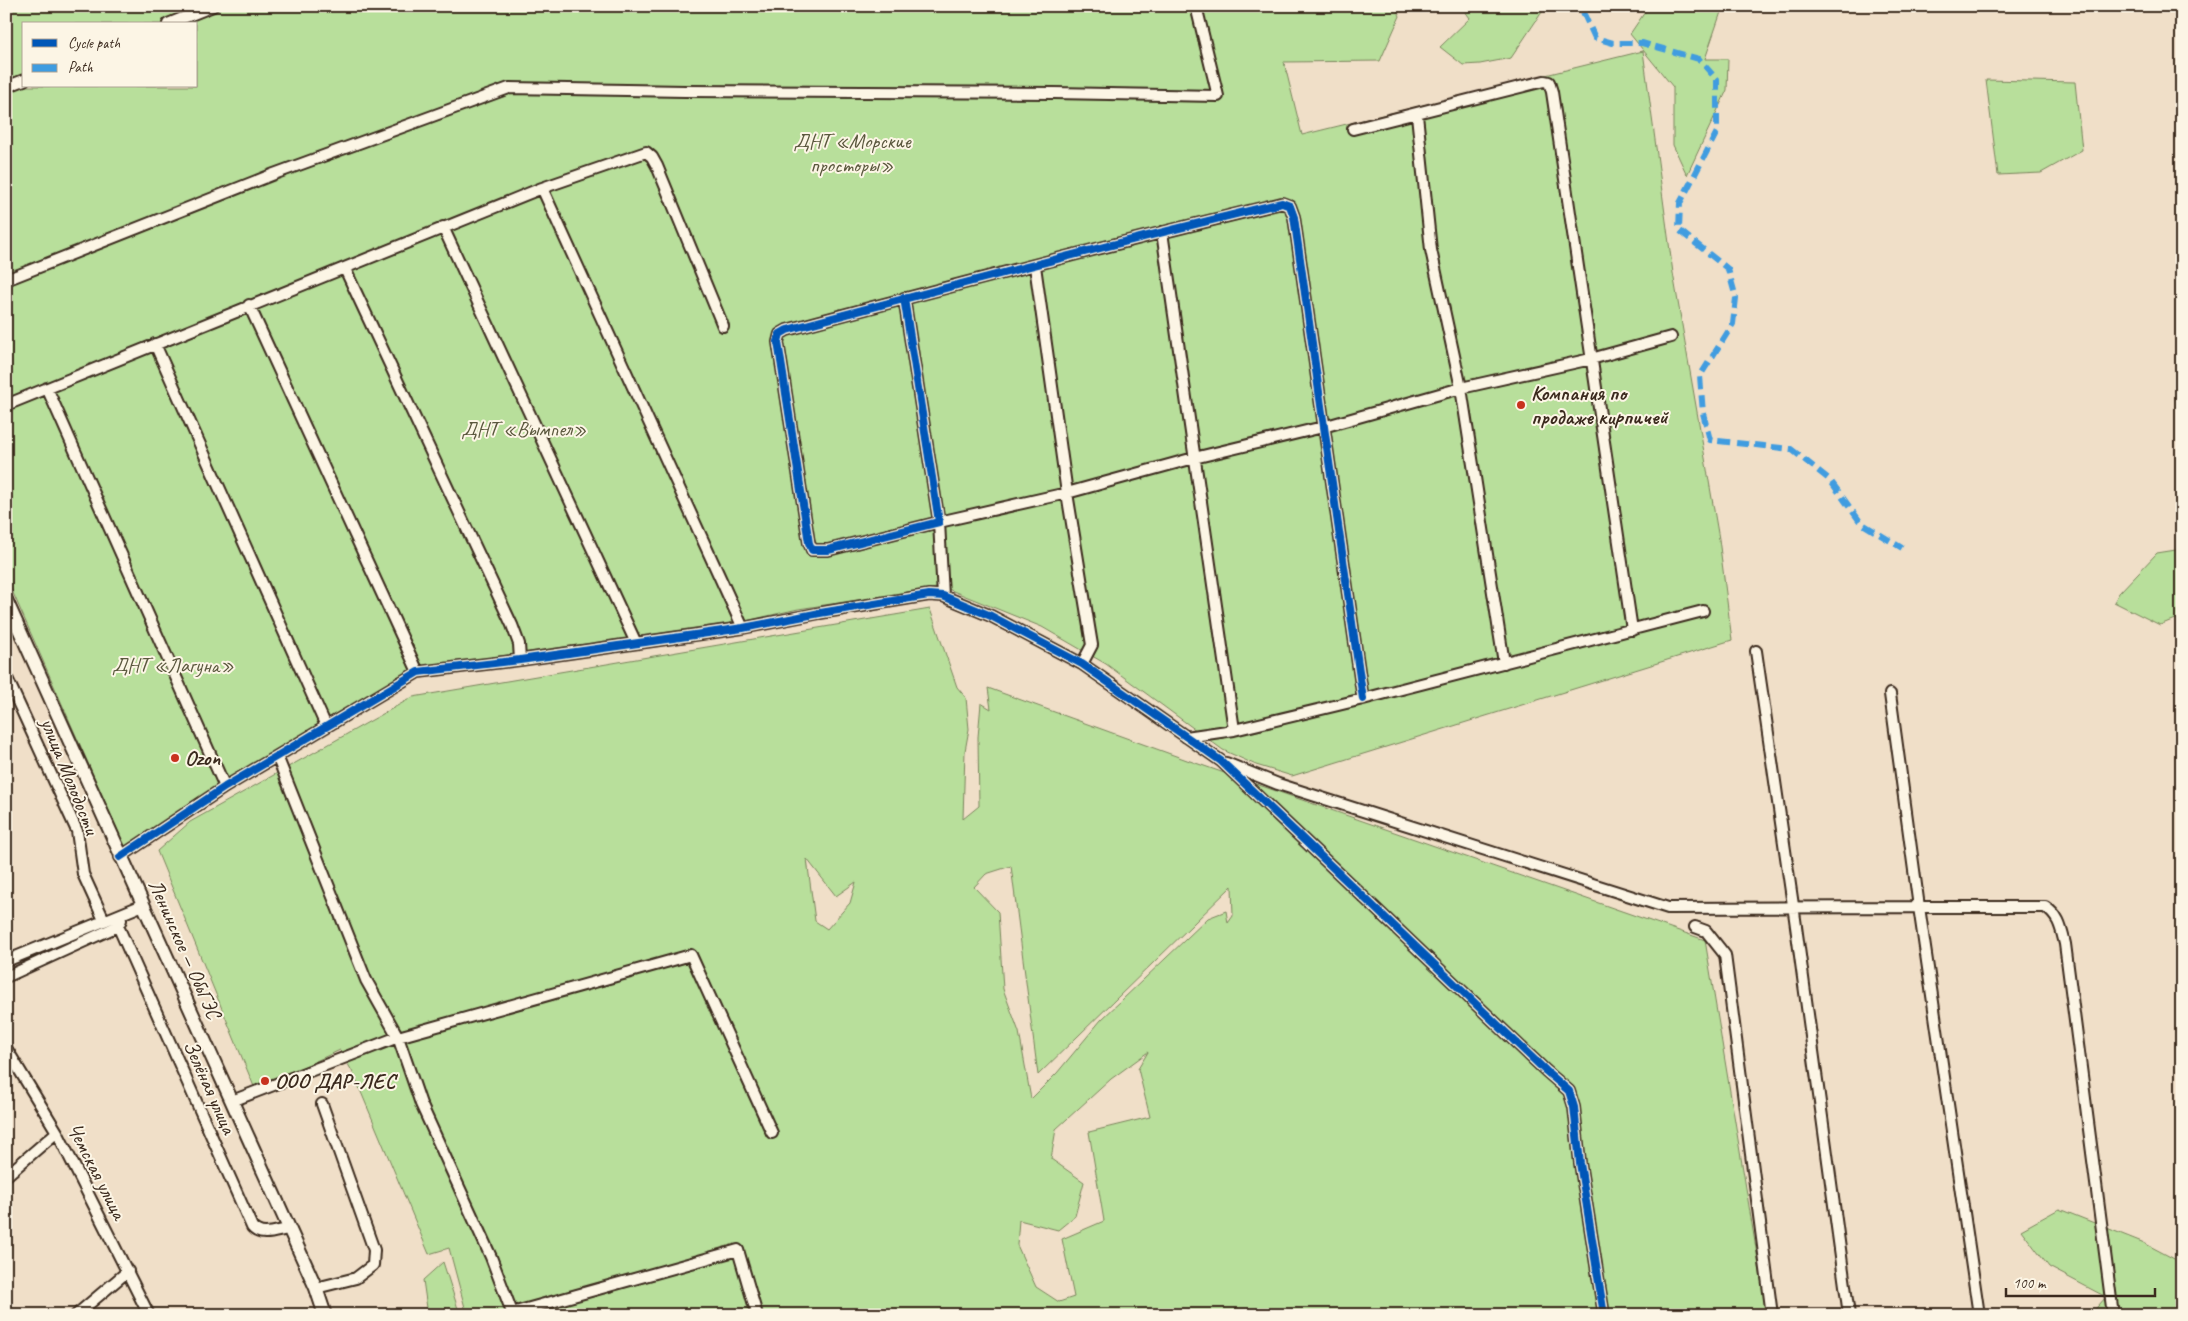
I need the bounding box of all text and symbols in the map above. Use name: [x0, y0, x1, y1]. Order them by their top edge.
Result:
legend: [22, 22, 198, 88]
text: Cycle path: [68, 34, 120, 53]
text: Path: [68, 58, 94, 77]
park label: ДНТ «Морские просторы»: [794, 128, 912, 178]
place label: Компания по продаже кирпичей: [1531, 380, 1670, 430]
marker: Компания по продаже кирпичей: [1515, 399, 1527, 411]
park label: ДНТ «Вымпел»: [461, 416, 587, 442]
park label: ДНТ «Лагуна»: [112, 652, 234, 678]
street label: улица Молодости: [34, 712, 106, 839]
place label: Ozon: [185, 745, 220, 771]
marker: Ozon: [169, 752, 181, 764]
street label: Ленинское — ОбьГЭС: [143, 875, 228, 1024]
street label: Зелёная улица: [178, 1036, 243, 1139]
place label: ООО ДАР-ЛЕС: [275, 1068, 398, 1094]
marker: ООО ДАР-ЛЕС: [259, 1075, 271, 1087]
street label: Чемская улица: [62, 1118, 133, 1226]
scale bar: [2006, 1266, 2154, 1298]
text: 100 m: [2013, 1274, 2047, 1293]

